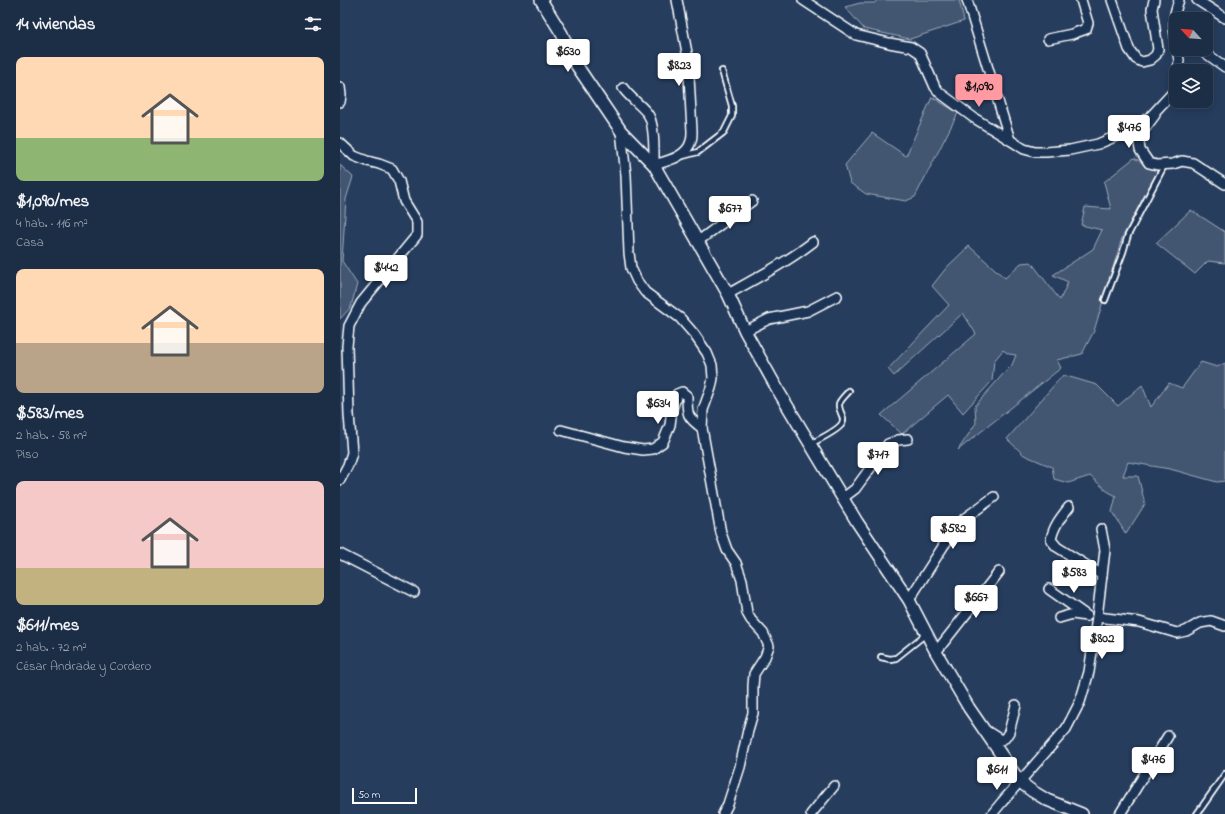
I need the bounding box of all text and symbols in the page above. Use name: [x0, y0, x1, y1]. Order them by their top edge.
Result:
text: 14 viviendas: [16, 12, 95, 37]
north arrow: [1169, 12, 1213, 56]
map controls: [1169, 12, 1213, 108]
icon: filters: [302, 13, 324, 35]
pin: $630: [544, 39, 592, 73]
text: $630: [556, 42, 580, 61]
pin: $823: [655, 53, 703, 87]
text: $823: [667, 56, 691, 75]
button: layers: [1169, 64, 1213, 108]
pin: $1,090: [946, 74, 1012, 108]
text: $1,090: [964, 77, 994, 96]
icon: home: [134, 83, 206, 155]
pin: $476: [1105, 115, 1153, 149]
text: $476: [1117, 118, 1141, 137]
text: $1,090/mes: [16, 189, 89, 214]
pin: $677: [706, 196, 754, 230]
text: $677: [718, 199, 742, 218]
text: 4 hab. · 116 m²: [16, 214, 88, 233]
text: Casa: [16, 233, 44, 252]
pin: $442: [362, 255, 410, 289]
text: $442: [373, 258, 399, 277]
icon: home: [134, 295, 206, 367]
pin: $634: [634, 391, 682, 425]
text: $634: [646, 394, 670, 413]
text: $583/mes: [16, 401, 84, 426]
text: 2 hab. · 58 m²: [16, 426, 87, 445]
pin: $717: [854, 442, 902, 476]
text: Piso: [16, 445, 38, 464]
text: $717: [867, 445, 889, 464]
icon: home: [134, 507, 206, 579]
pin: $582: [929, 516, 977, 550]
text: $582: [940, 519, 966, 538]
pin: $583: [1050, 560, 1098, 594]
text: $583: [1061, 563, 1087, 582]
pin: $667: [952, 585, 1000, 619]
text: $667: [964, 588, 988, 607]
text: $611/mes: [16, 613, 79, 638]
pin: $802: [1078, 626, 1126, 660]
text: $802: [1090, 629, 1114, 648]
text: 2 hab. · 72 m²: [16, 638, 87, 657]
text: César Andrade y Cordero: [16, 657, 151, 676]
pin: $476: [1129, 747, 1177, 781]
text: $476: [1141, 750, 1165, 769]
pin: $611: [973, 757, 1021, 791]
text: $611: [986, 760, 1008, 779]
scale bar: [352, 786, 417, 805]
text: 50 m: [358, 787, 380, 803]

